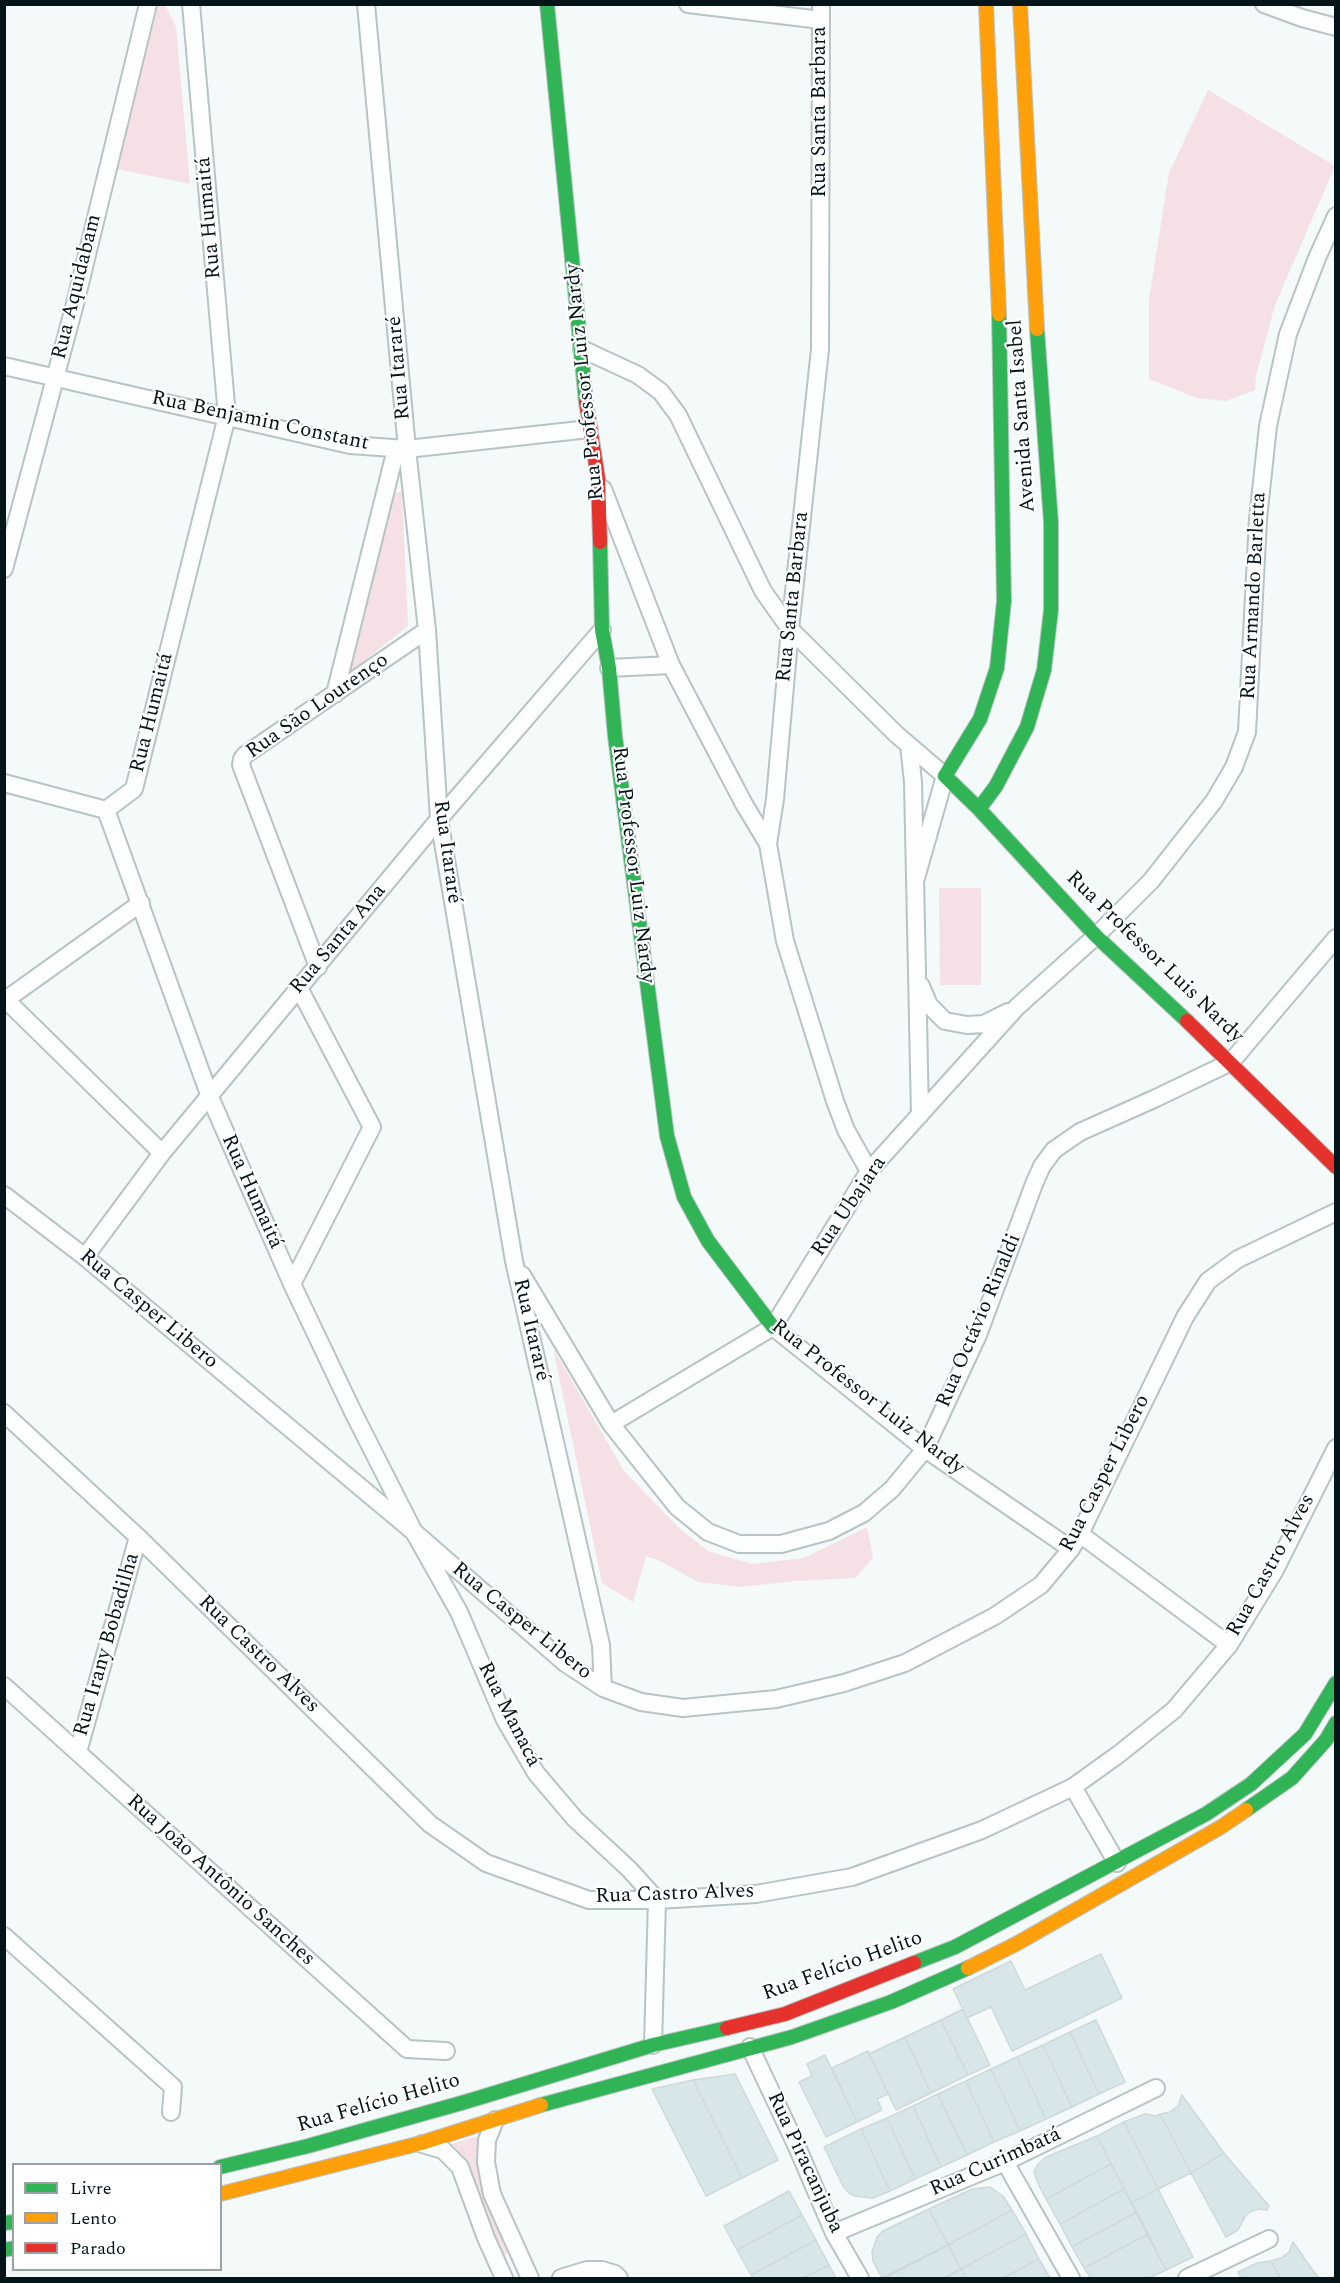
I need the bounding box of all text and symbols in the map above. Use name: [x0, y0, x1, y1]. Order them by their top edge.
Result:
street label: Rua Santa Barbara: [808, 26, 834, 198]
street label: Rua Humaitá: [192, 156, 228, 280]
street label: Rua Aquidabam: [48, 212, 108, 362]
street label: Rua Professor Luiz Nardy: [561, 262, 611, 502]
street label: Rua Itararé: [383, 315, 417, 421]
street label: Avenida Santa Isabel: [1004, 318, 1042, 514]
street label: Rua Benjamin Constant: [149, 387, 371, 457]
street label: Rua Armando Barletta: [1237, 492, 1273, 700]
street label: Rua Santa Barbara: [773, 510, 815, 684]
street label: Rua São Lourenço: [242, 648, 394, 766]
street label: Rua Humaitá: [126, 651, 180, 775]
street label: Rua Professor Luiz Nardy: [605, 745, 659, 985]
street label: Rua Itararé: [426, 799, 466, 905]
street label: Rua Professor Luis Nardy: [1060, 867, 1248, 1049]
street label: Rua Santa Ana: [286, 880, 392, 1000]
street label: Rua Humaitá: [215, 1131, 287, 1253]
street label: Rua Ubajara: [807, 1152, 893, 1262]
street label: Rua Octávio Rinaldi: [932, 1230, 1028, 1412]
street label: Rua Casper Libero: [74, 1245, 222, 1375]
street label: Rua Itararé: [506, 1276, 554, 1384]
street label: Rua Professor Luiz Nardy: [765, 1315, 969, 1481]
street label: Rua Casper Libero: [1055, 1391, 1157, 1557]
street label: Rua Castro Alves: [1222, 1490, 1322, 1642]
street label: Rua Irany Bobadilha: [70, 1550, 146, 1740]
street label: Rua Casper Libero: [446, 1558, 596, 1686]
street label: Rua Castro Alves: [192, 1591, 324, 1719]
street label: Rua Manacá: [471, 1658, 545, 1772]
street label: Rua João Antônio Sanches: [121, 1790, 319, 1972]
street label: Rua Castro Alves: [595, 1880, 755, 1910]
street label: Rua Felício Helito: [760, 1926, 926, 2008]
street label: Rua Felício Helito: [295, 2069, 463, 2139]
street label: Rua Piracanjuba: [760, 2088, 848, 2238]
street label: Rua Curimbatá: [927, 2123, 1065, 2203]
legend: [12, 2163, 222, 2271]
text: Livre: [70, 2175, 112, 2202]
text: Lento: [70, 2205, 117, 2232]
text: Parado: [70, 2235, 126, 2262]

